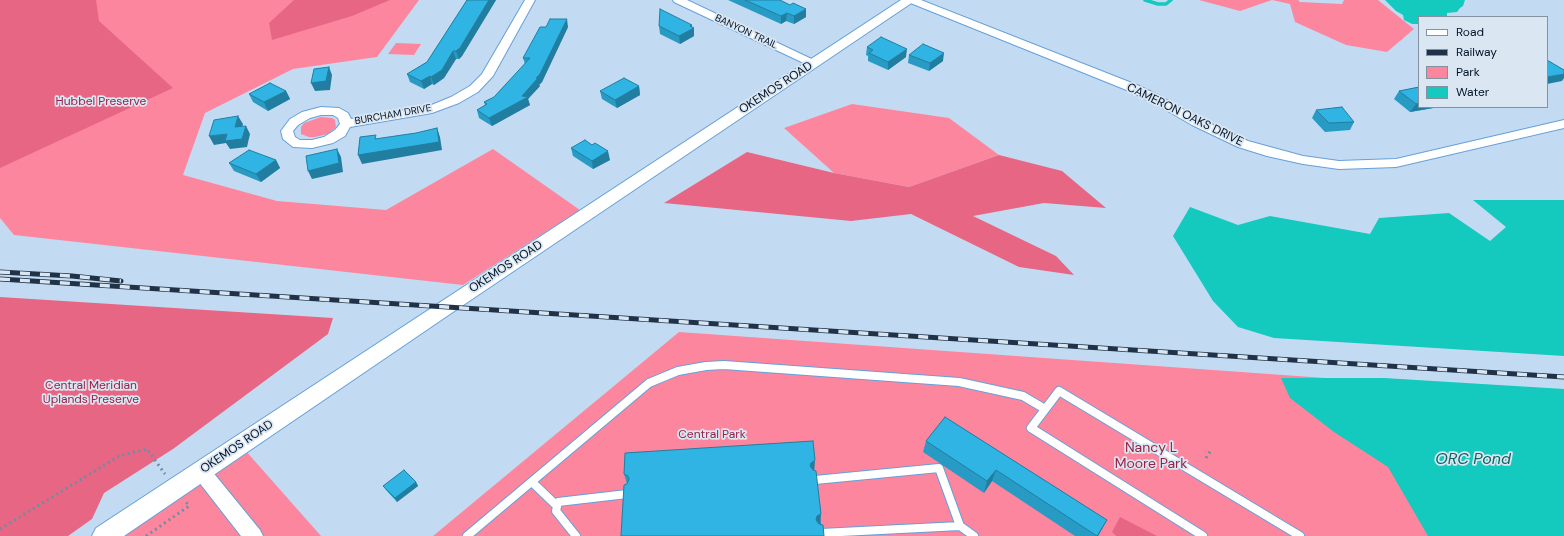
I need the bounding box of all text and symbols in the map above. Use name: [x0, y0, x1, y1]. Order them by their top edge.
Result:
street label: BANYON TRAIL: [713, 12, 779, 52]
legend: [1418, 16, 1548, 108]
text: Road: [1456, 24, 1484, 40]
text: Railway: [1456, 44, 1497, 60]
street label: OKEMOS ROAD: [737, 59, 815, 117]
text: Park: [1456, 64, 1480, 80]
street label: CAMERON OAKS DRIVE: [1124, 80, 1246, 150]
text: Water: [1456, 84, 1489, 100]
park label: Hubbel Preserve: [56, 95, 146, 109]
street label: BURCHAM DRIVE: [354, 102, 432, 128]
street label: OKEMOS ROAD: [467, 238, 545, 296]
park label: Central Meridian Uplands Preserve: [43, 379, 139, 407]
street label: OKEMOS ROAD: [198, 417, 276, 477]
park label: Central Park: [678, 428, 746, 442]
park label: Nancy L Moore Park: [1115, 440, 1187, 472]
water label: ORC Pond: [1435, 450, 1511, 470]

